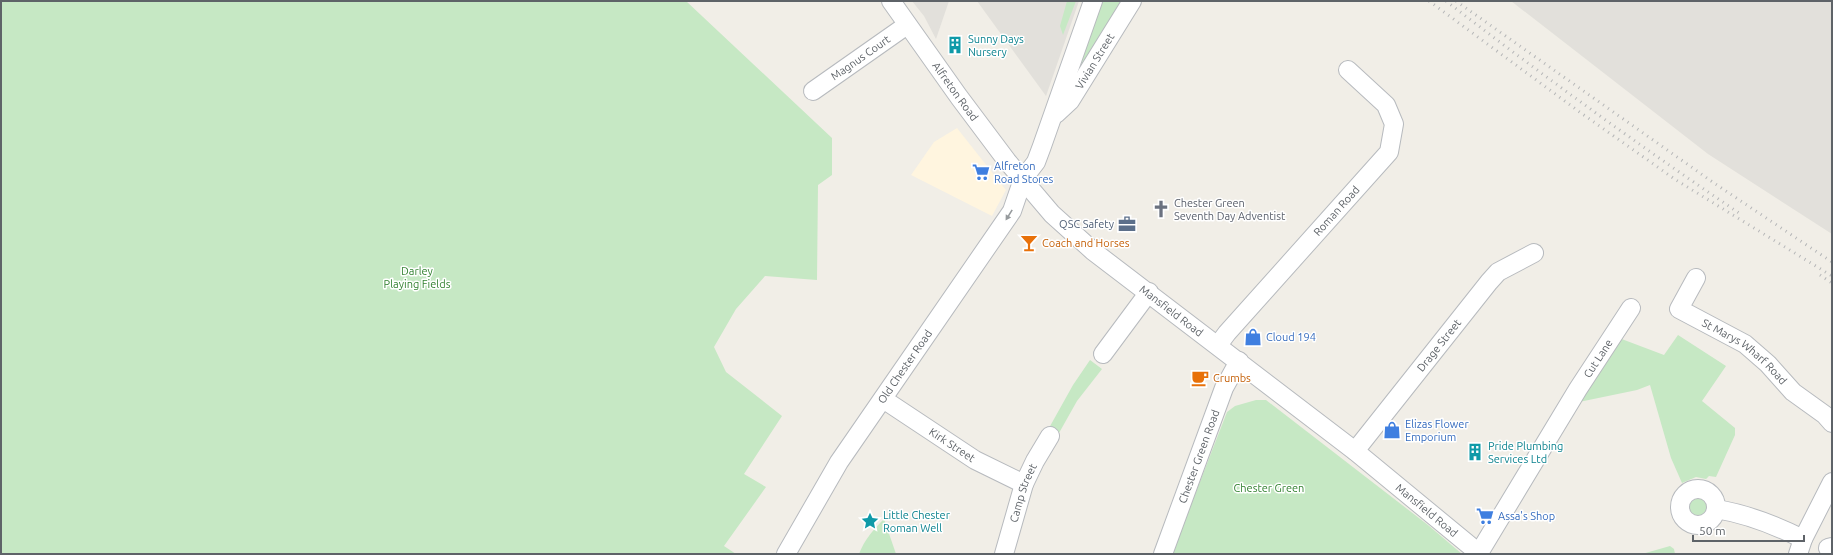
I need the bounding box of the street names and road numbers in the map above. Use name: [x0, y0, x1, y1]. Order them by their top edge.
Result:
street label: Vivian Street: [1073, 31, 1117, 91]
street label: Magnus Court: [829, 32, 893, 83]
street label: Alfreton Road: [930, 60, 981, 123]
street label: Roman Road: [1311, 183, 1362, 238]
street label: Mansfield Road: [1137, 283, 1205, 339]
street label: Drage Street: [1415, 316, 1464, 374]
street label: St Marys Wharf Road: [1700, 316, 1789, 387]
street label: Old Chester Road: [875, 328, 934, 406]
street label: Cut Lane: [1581, 337, 1615, 380]
street label: Chester Green Road: [1176, 408, 1222, 505]
street label: Kirk Street: [927, 425, 978, 465]
street label: Camp Street: [1007, 461, 1039, 524]
street label: Mansfield Road: [1393, 481, 1460, 539]

